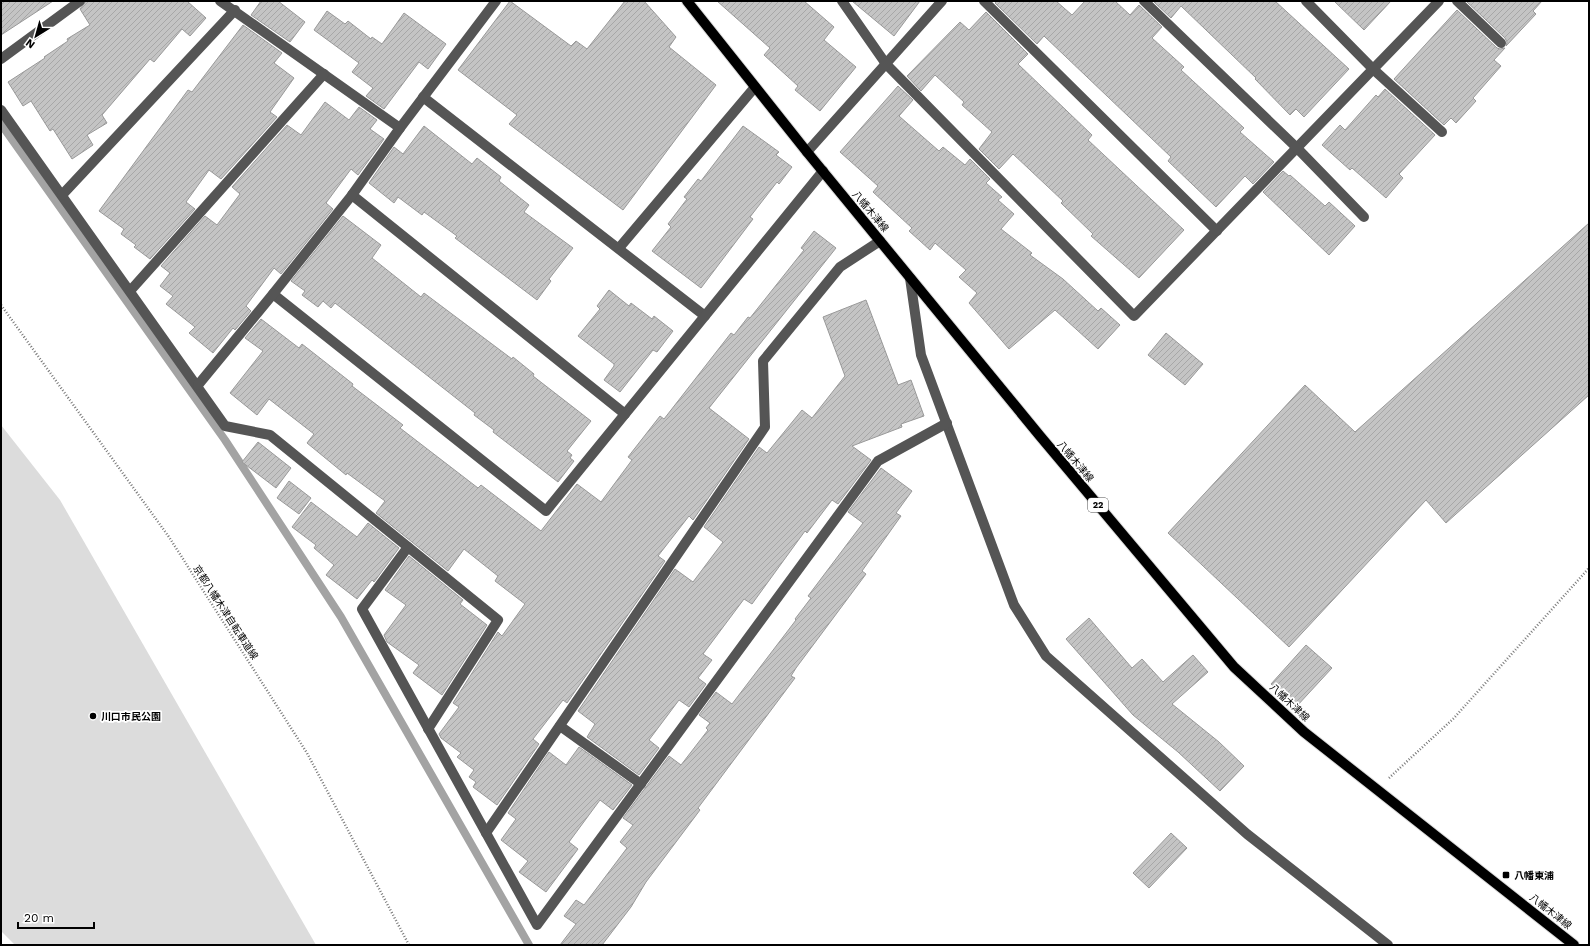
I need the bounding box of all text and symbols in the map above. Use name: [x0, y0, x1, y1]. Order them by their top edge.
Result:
north arrow: [16, 16, 56, 56]
text: N: [23, 36, 37, 51]
street label: 八幡木津線: [850, 189, 891, 234]
street label: 八幡木津線: [1055, 439, 1096, 484]
road number: 22: [1088, 498, 1108, 512]
street label: 京都八幡木津自転車道線: [191, 563, 260, 661]
street label: 八幡木津線: [1268, 681, 1312, 723]
marker: 川口市民公園: [88, 711, 98, 721]
place label: 川口市民公園: [101, 711, 161, 722]
marker: 八幡東浦: [1501, 870, 1511, 880]
place label: 八幡東浦: [1514, 870, 1554, 881]
street label: 八幡木津線: [1528, 892, 1574, 931]
scale bar: [18, 904, 94, 930]
text: 20 m: [24, 911, 54, 925]

